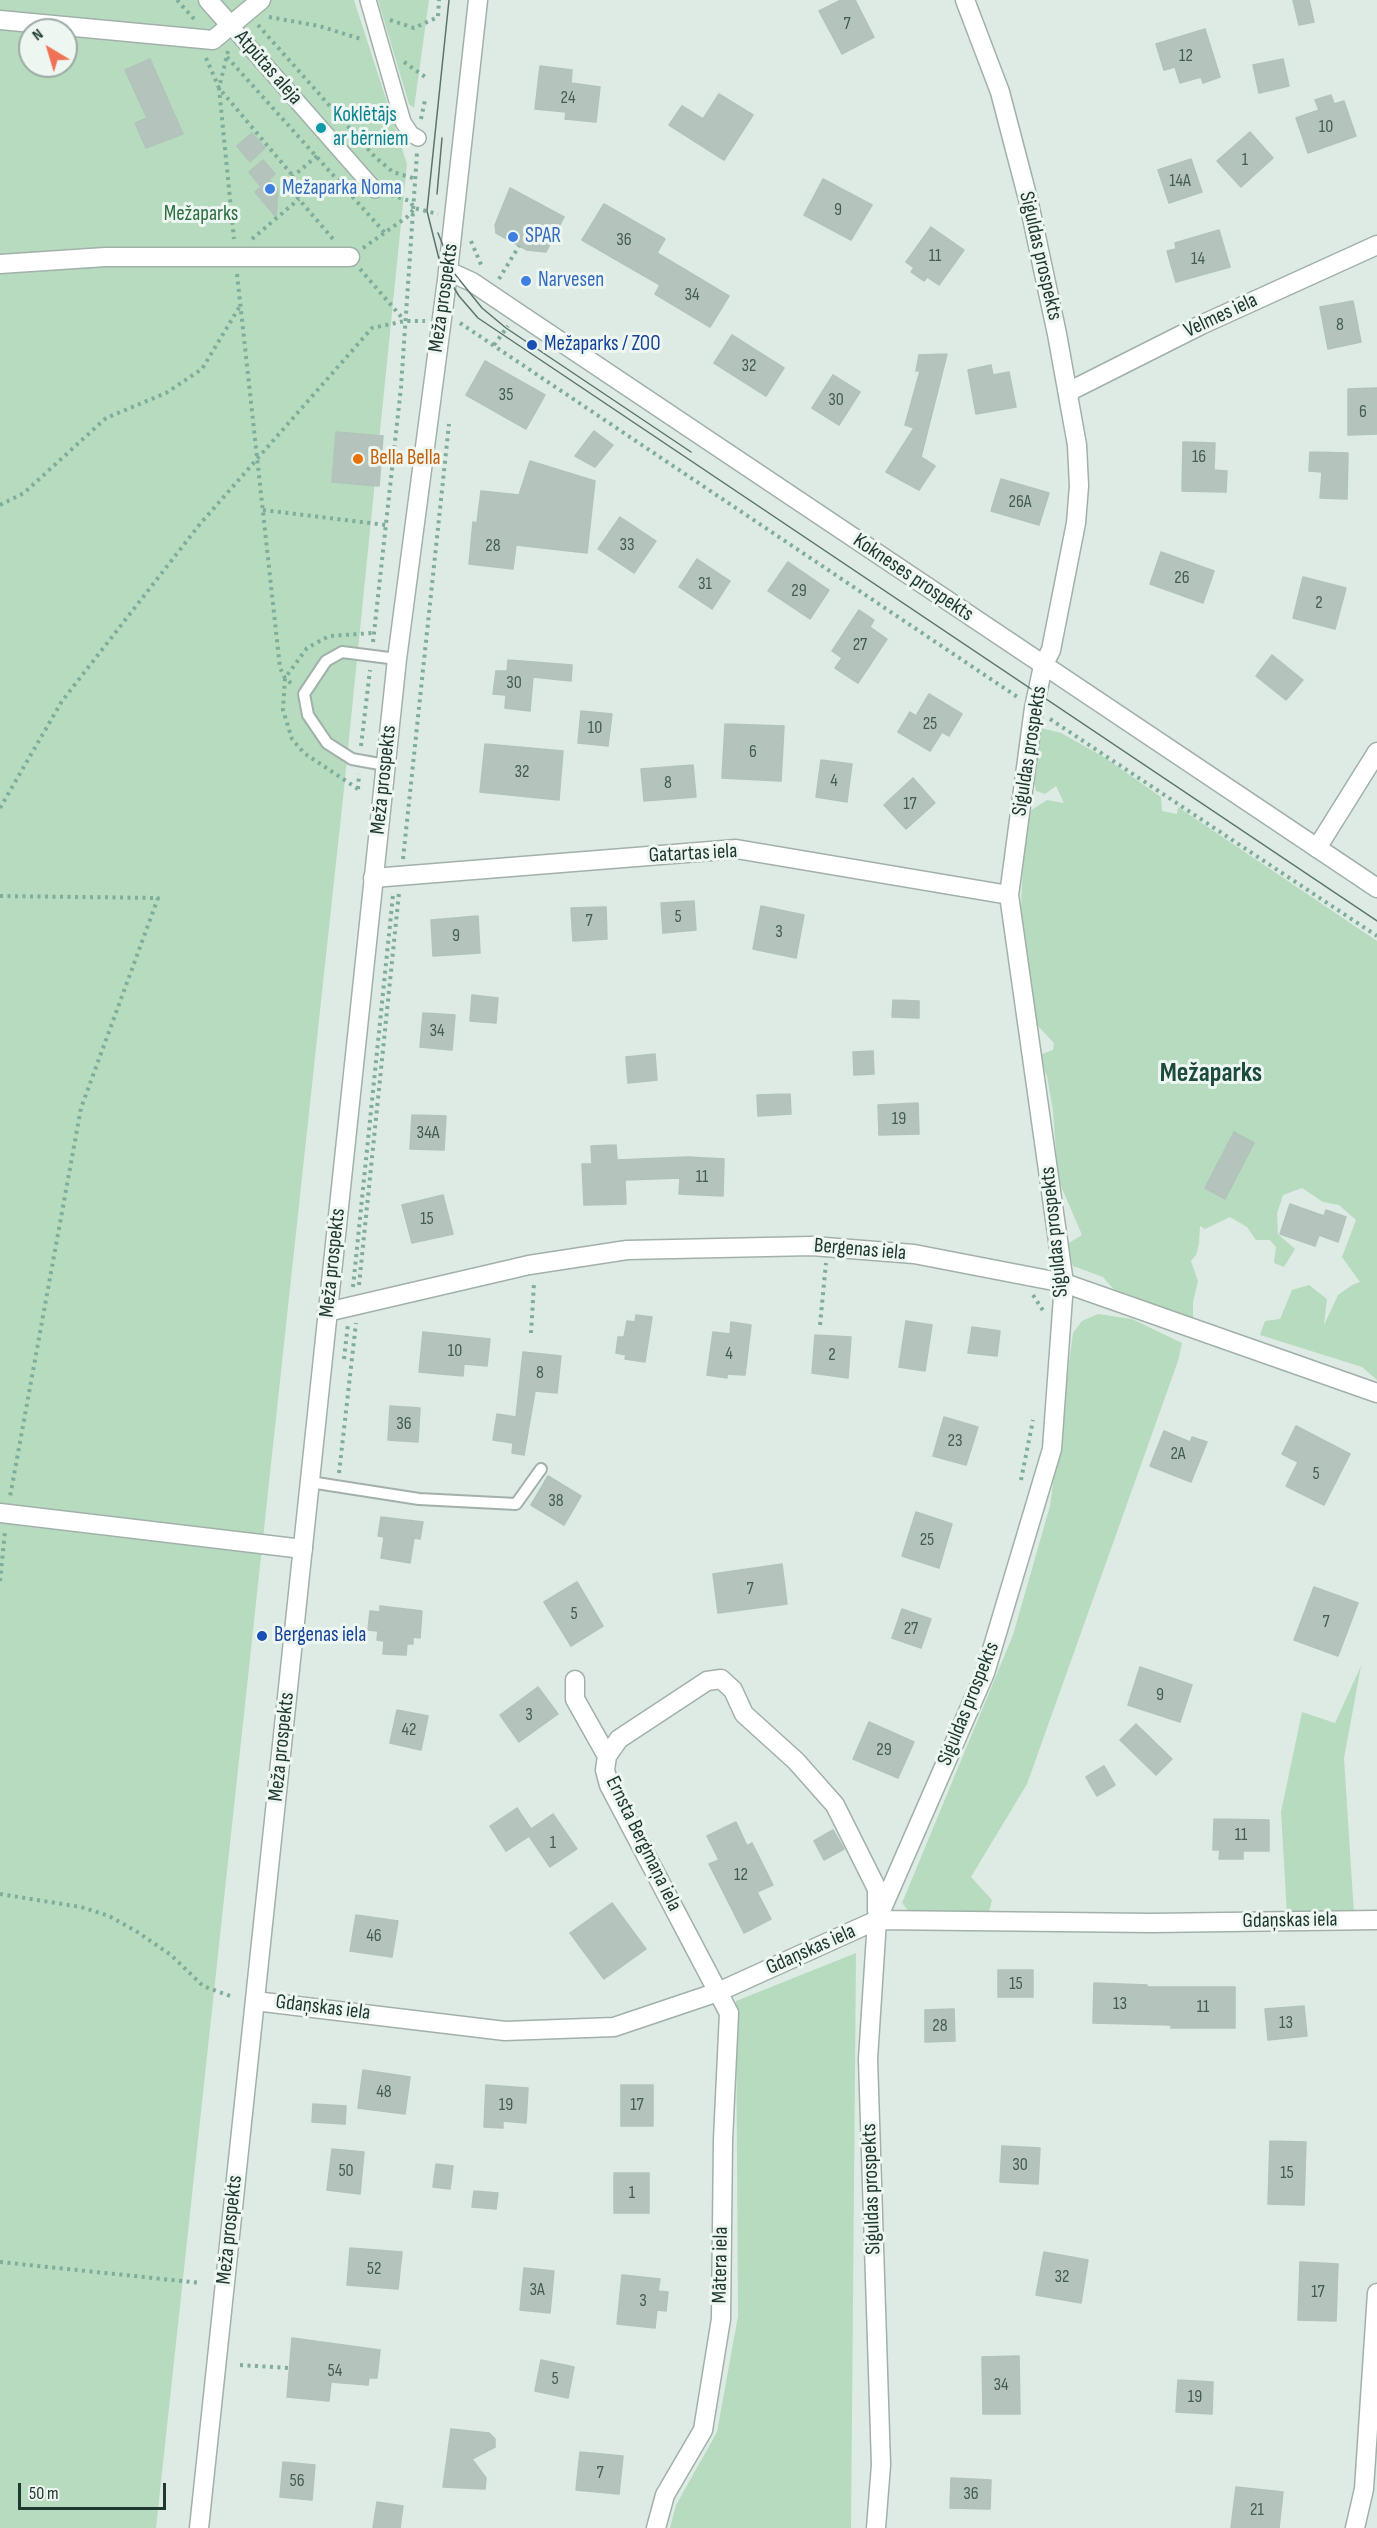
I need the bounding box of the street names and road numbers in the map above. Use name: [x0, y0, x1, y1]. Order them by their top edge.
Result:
street label: Atpūtas aleja: [229, 26, 307, 110]
street label: Siguldas prospekts: [1013, 189, 1067, 323]
street label: Meža prospekts: [424, 242, 464, 354]
street label: Velmes iela: [1180, 288, 1262, 344]
street label: Kokneses prospekts: [848, 528, 978, 628]
street label: Siguldas prospekts: [1007, 684, 1053, 818]
street label: Meža prospekts: [366, 724, 402, 836]
street label: Gatartas iela: [648, 839, 738, 869]
street label: Siguldas prospekts: [1036, 1165, 1074, 1299]
street label: Meža prospekts: [315, 1207, 351, 1319]
street label: Bergenas iela: [813, 1233, 907, 1267]
street label: Siguldas prospekts: [933, 1638, 1005, 1770]
street label: Meža prospekts: [264, 1691, 300, 1803]
street label: Ernsta Bergmaņa iela: [599, 1772, 687, 1916]
street label: Gdaņskas iela: [1242, 1908, 1338, 1934]
street label: Gdaņskas iela: [762, 1919, 860, 1981]
street label: Gdaņskas iela: [274, 1990, 372, 2026]
street label: Siguldas prospekts: [857, 2123, 887, 2255]
street label: Meža prospekts: [212, 2174, 248, 2286]
street label: Mātera iela: [708, 2226, 734, 2304]

